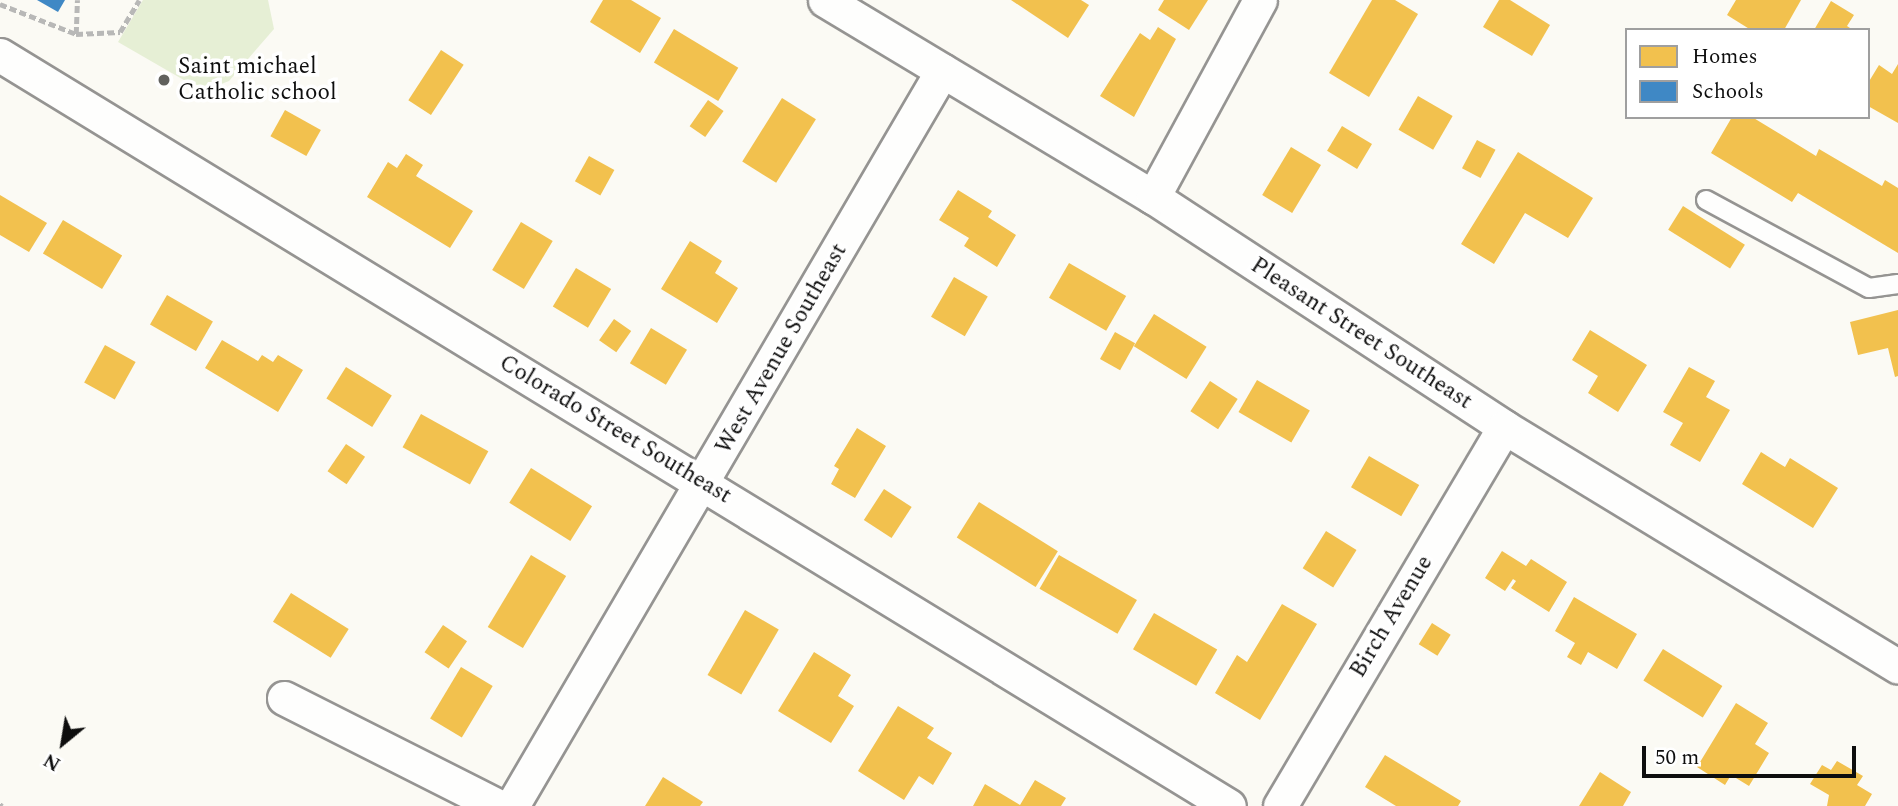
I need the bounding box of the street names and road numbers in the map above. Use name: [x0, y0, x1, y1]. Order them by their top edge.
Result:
street label: West Avenue Southeast: [710, 239, 854, 459]
street label: Pleasant Street Southeast: [1245, 252, 1477, 416]
street label: Colorado Street Southeast: [494, 350, 736, 510]
street label: Birch Avenue: [1345, 551, 1439, 683]

